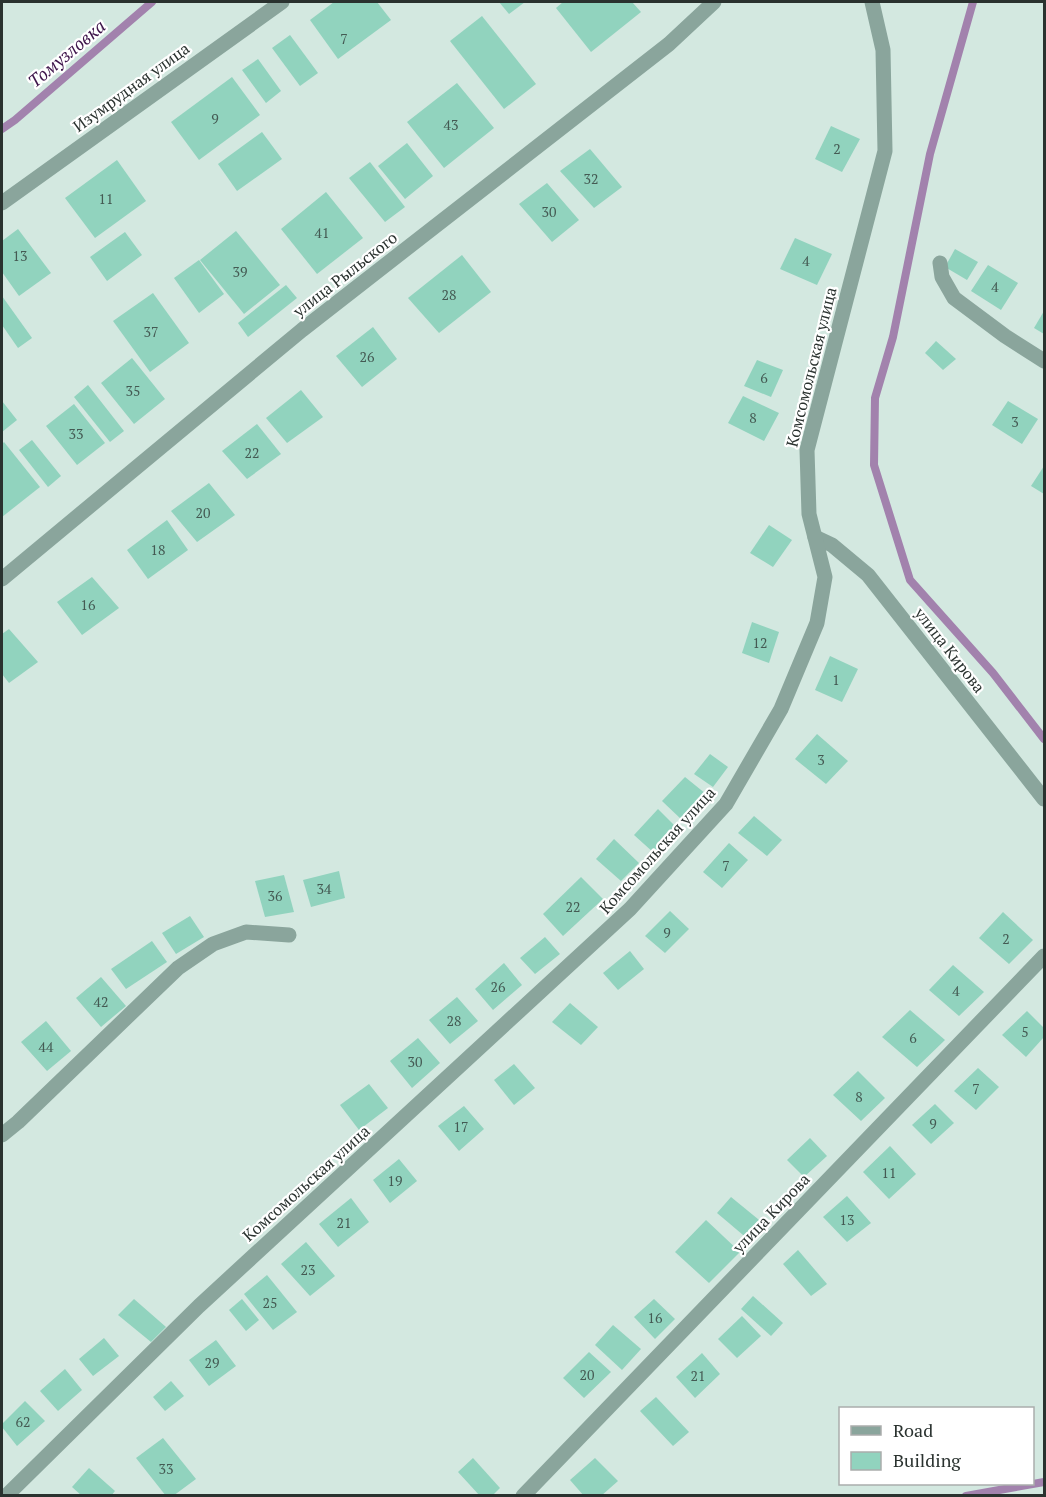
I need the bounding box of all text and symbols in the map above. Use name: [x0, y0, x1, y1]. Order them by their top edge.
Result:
water label: Томузловка: [23, 14, 110, 93]
house number: 7: [340, 29, 348, 48]
street label: Изумрудная улица: [68, 37, 194, 137]
house number: 9: [211, 109, 219, 128]
house number: 43: [444, 115, 458, 134]
house number: 2: [833, 139, 841, 158]
house number: 32: [584, 169, 598, 188]
house number: 11: [99, 189, 113, 208]
house number: 30: [542, 202, 556, 221]
house number: 41: [315, 223, 329, 242]
street label: улица Рыльского: [288, 226, 402, 322]
house number: 13: [13, 246, 27, 265]
house number: 4: [802, 251, 810, 270]
house number: 39: [233, 262, 247, 281]
house number: 4: [991, 277, 999, 296]
house number: 28: [442, 285, 456, 304]
street label: Комсомольская улица: [781, 285, 841, 449]
house number: 37: [144, 322, 158, 341]
house number: 26: [360, 347, 375, 366]
house number: 6: [760, 368, 768, 387]
house number: 35: [126, 381, 140, 400]
house number: 8: [749, 408, 757, 427]
house number: 3: [1011, 412, 1019, 431]
house number: 33: [69, 424, 83, 443]
house number: 22: [245, 443, 259, 462]
house number: 20: [196, 503, 210, 522]
house number: 18: [151, 540, 165, 559]
house number: 16: [81, 595, 96, 614]
street label: улица Кирова: [909, 602, 990, 697]
house number: 12: [753, 633, 767, 652]
house number: 1: [832, 670, 840, 689]
house number: 3: [817, 750, 825, 769]
street label: Комсомольская улица: [594, 782, 720, 918]
house number: 7: [722, 856, 730, 875]
house number: 34: [317, 879, 332, 898]
house number: 36: [268, 886, 283, 905]
house number: 22: [566, 897, 580, 916]
house number: 9: [663, 923, 671, 942]
house number: 2: [1002, 929, 1010, 948]
house number: 26: [491, 977, 506, 996]
house number: 4: [952, 981, 960, 1000]
house number: 42: [94, 992, 108, 1011]
house number: 28: [447, 1011, 461, 1030]
house number: 5: [1021, 1022, 1029, 1041]
house number: 6: [909, 1028, 917, 1047]
house number: 44: [39, 1037, 54, 1056]
house number: 30: [408, 1052, 422, 1071]
house number: 7: [972, 1079, 980, 1098]
house number: 8: [855, 1087, 863, 1106]
house number: 9: [929, 1114, 937, 1133]
house number: 17: [454, 1117, 468, 1136]
street label: Комсомольская улица: [238, 1120, 374, 1246]
house number: 11: [882, 1163, 896, 1182]
street label: улица Кирова: [727, 1168, 815, 1258]
house number: 19: [388, 1171, 402, 1190]
house number: 13: [840, 1210, 854, 1229]
house number: 21: [337, 1213, 351, 1232]
house number: 23: [301, 1260, 315, 1279]
house number: 25: [263, 1293, 277, 1312]
house number: 16: [648, 1308, 663, 1327]
house number: 29: [205, 1353, 219, 1372]
house number: 20: [580, 1365, 594, 1384]
house number: 21: [691, 1366, 705, 1385]
legend: [839, 1407, 1034, 1485]
house number: 62: [16, 1412, 30, 1431]
text: Road: [893, 1418, 933, 1442]
text: Building: [893, 1448, 961, 1472]
house number: 33: [159, 1459, 173, 1478]

